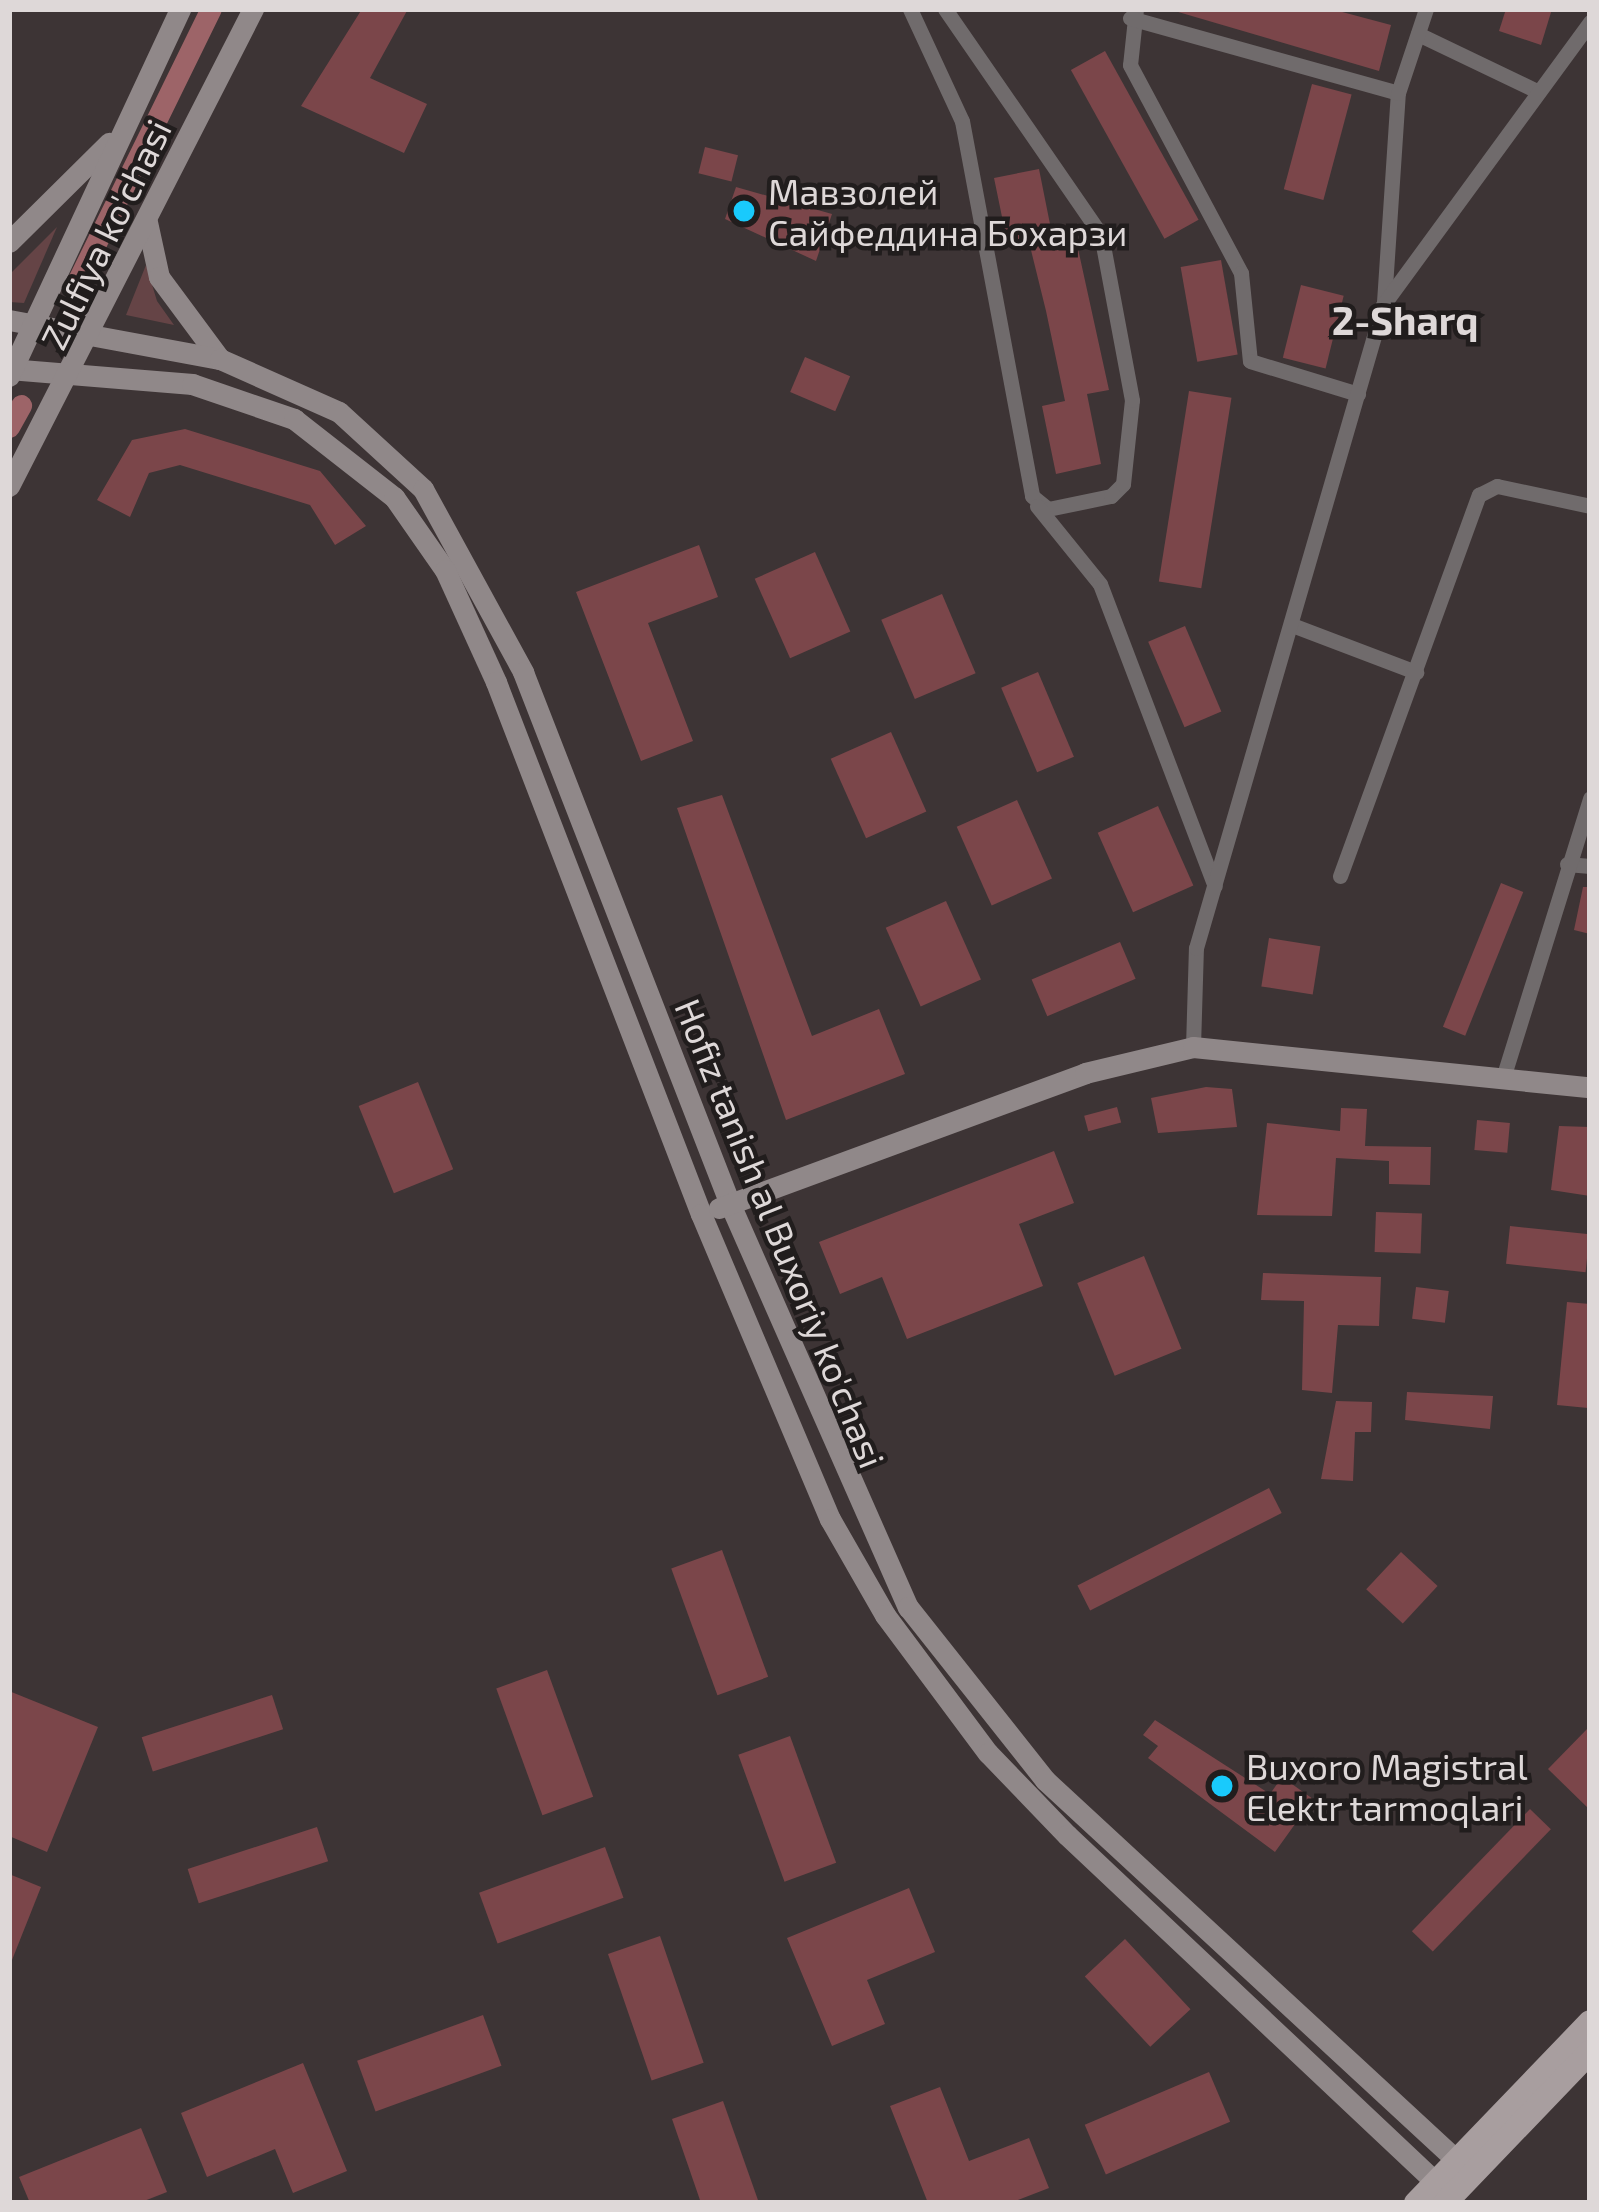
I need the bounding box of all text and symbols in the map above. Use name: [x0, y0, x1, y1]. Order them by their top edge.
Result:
street label: Zulfiya ko'chasi: [31, 112, 179, 356]
place label: Мавзолей Сайфеддина Бохарзи: [768, 168, 1127, 253]
marker: Мавзолей Сайфеддина Бохарзи: [731, 198, 757, 224]
district label: 2-Sharq: [1332, 297, 1478, 343]
street label: Hofiz tanish al Buxoriy ko'chasi: [667, 991, 895, 1475]
place label: Buxoro Magistral Elektr tarmoqlari: [1246, 1743, 1528, 1828]
marker: Buxoro Magistral Elektr tarmoqlari: [1209, 1773, 1235, 1799]

